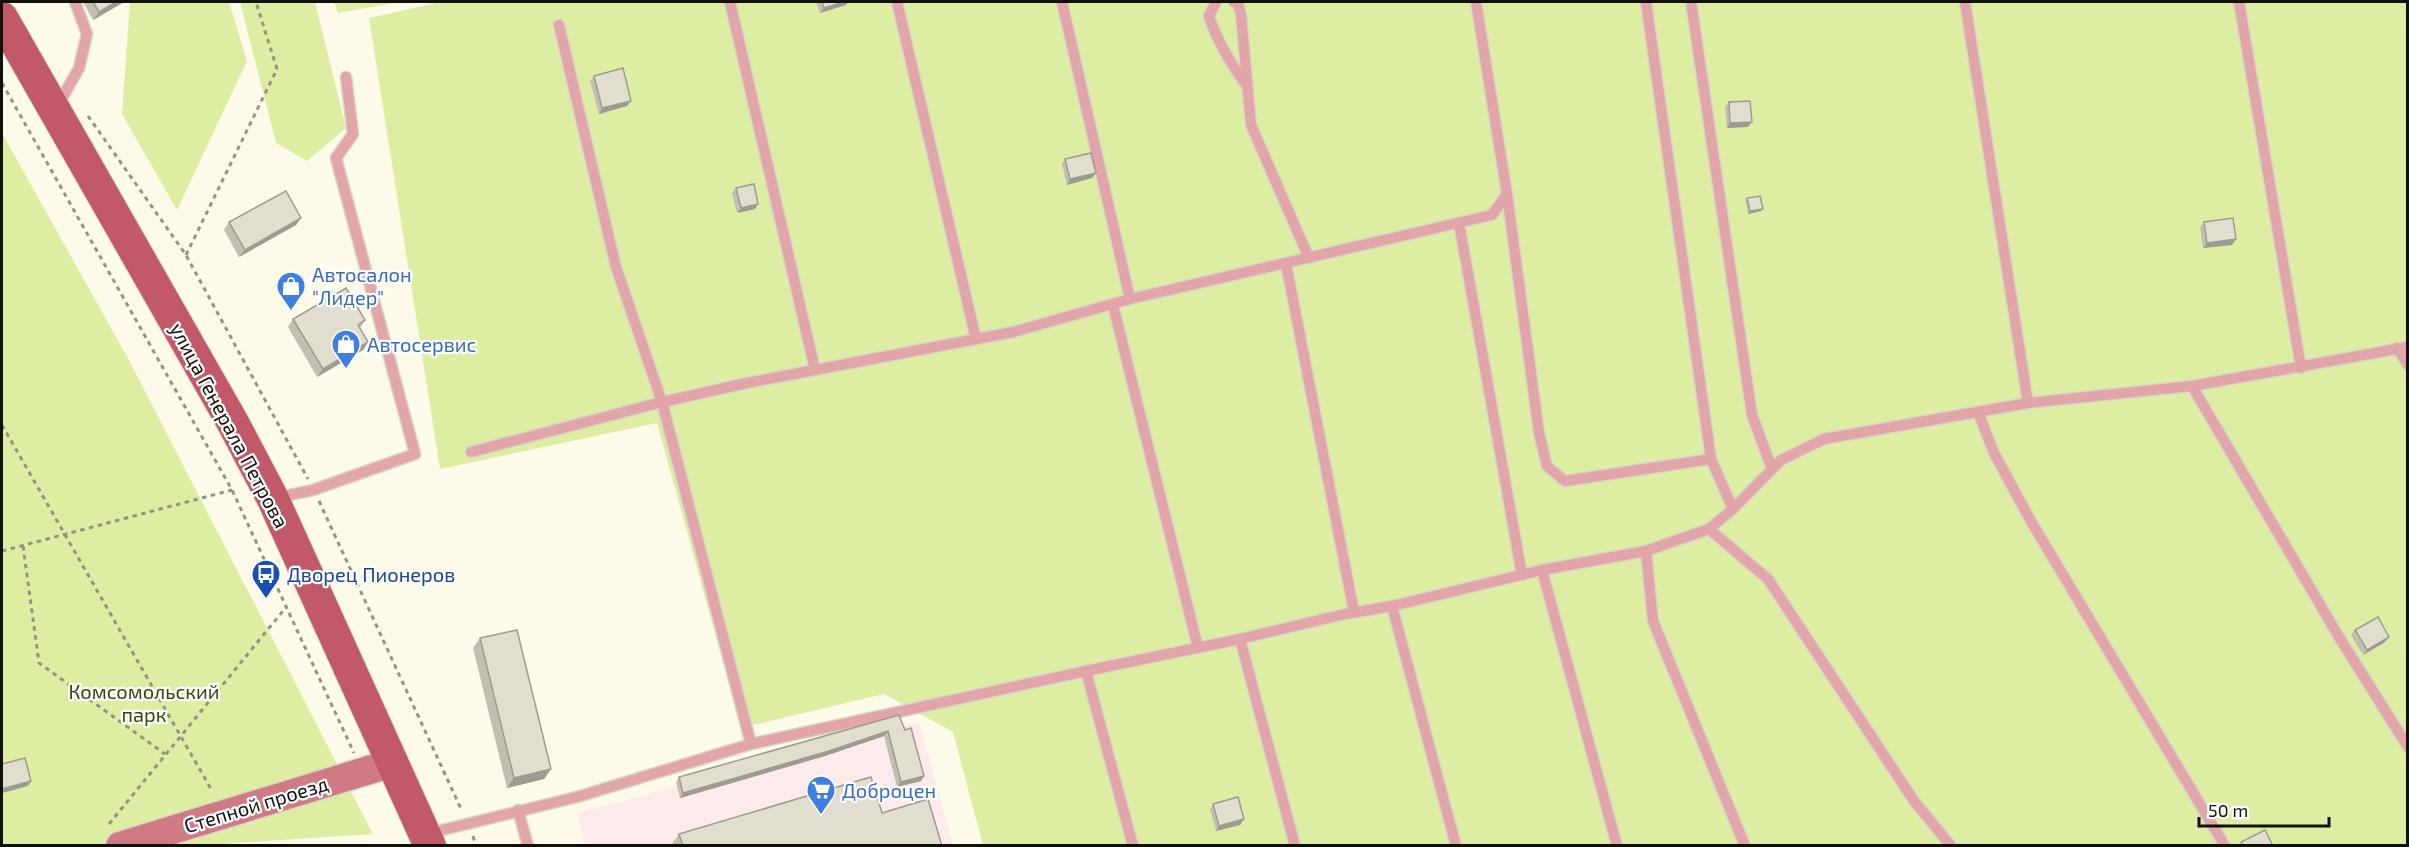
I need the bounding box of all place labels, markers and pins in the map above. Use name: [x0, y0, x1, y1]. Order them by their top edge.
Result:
place label: Автосалон "Лидер": [312, 262, 412, 309]
shop icon: Автосалон "Лидер": [275, 270, 307, 312]
shop icon: Автосервис: [330, 328, 362, 370]
place label: Автосервис: [367, 332, 476, 356]
bus stop icon: Дворец Пионеров: [250, 558, 282, 600]
place label: Дворец Пионеров: [287, 562, 455, 586]
supermarket icon: Доброцен: [805, 774, 837, 816]
place label: Доброцен: [842, 778, 936, 802]

